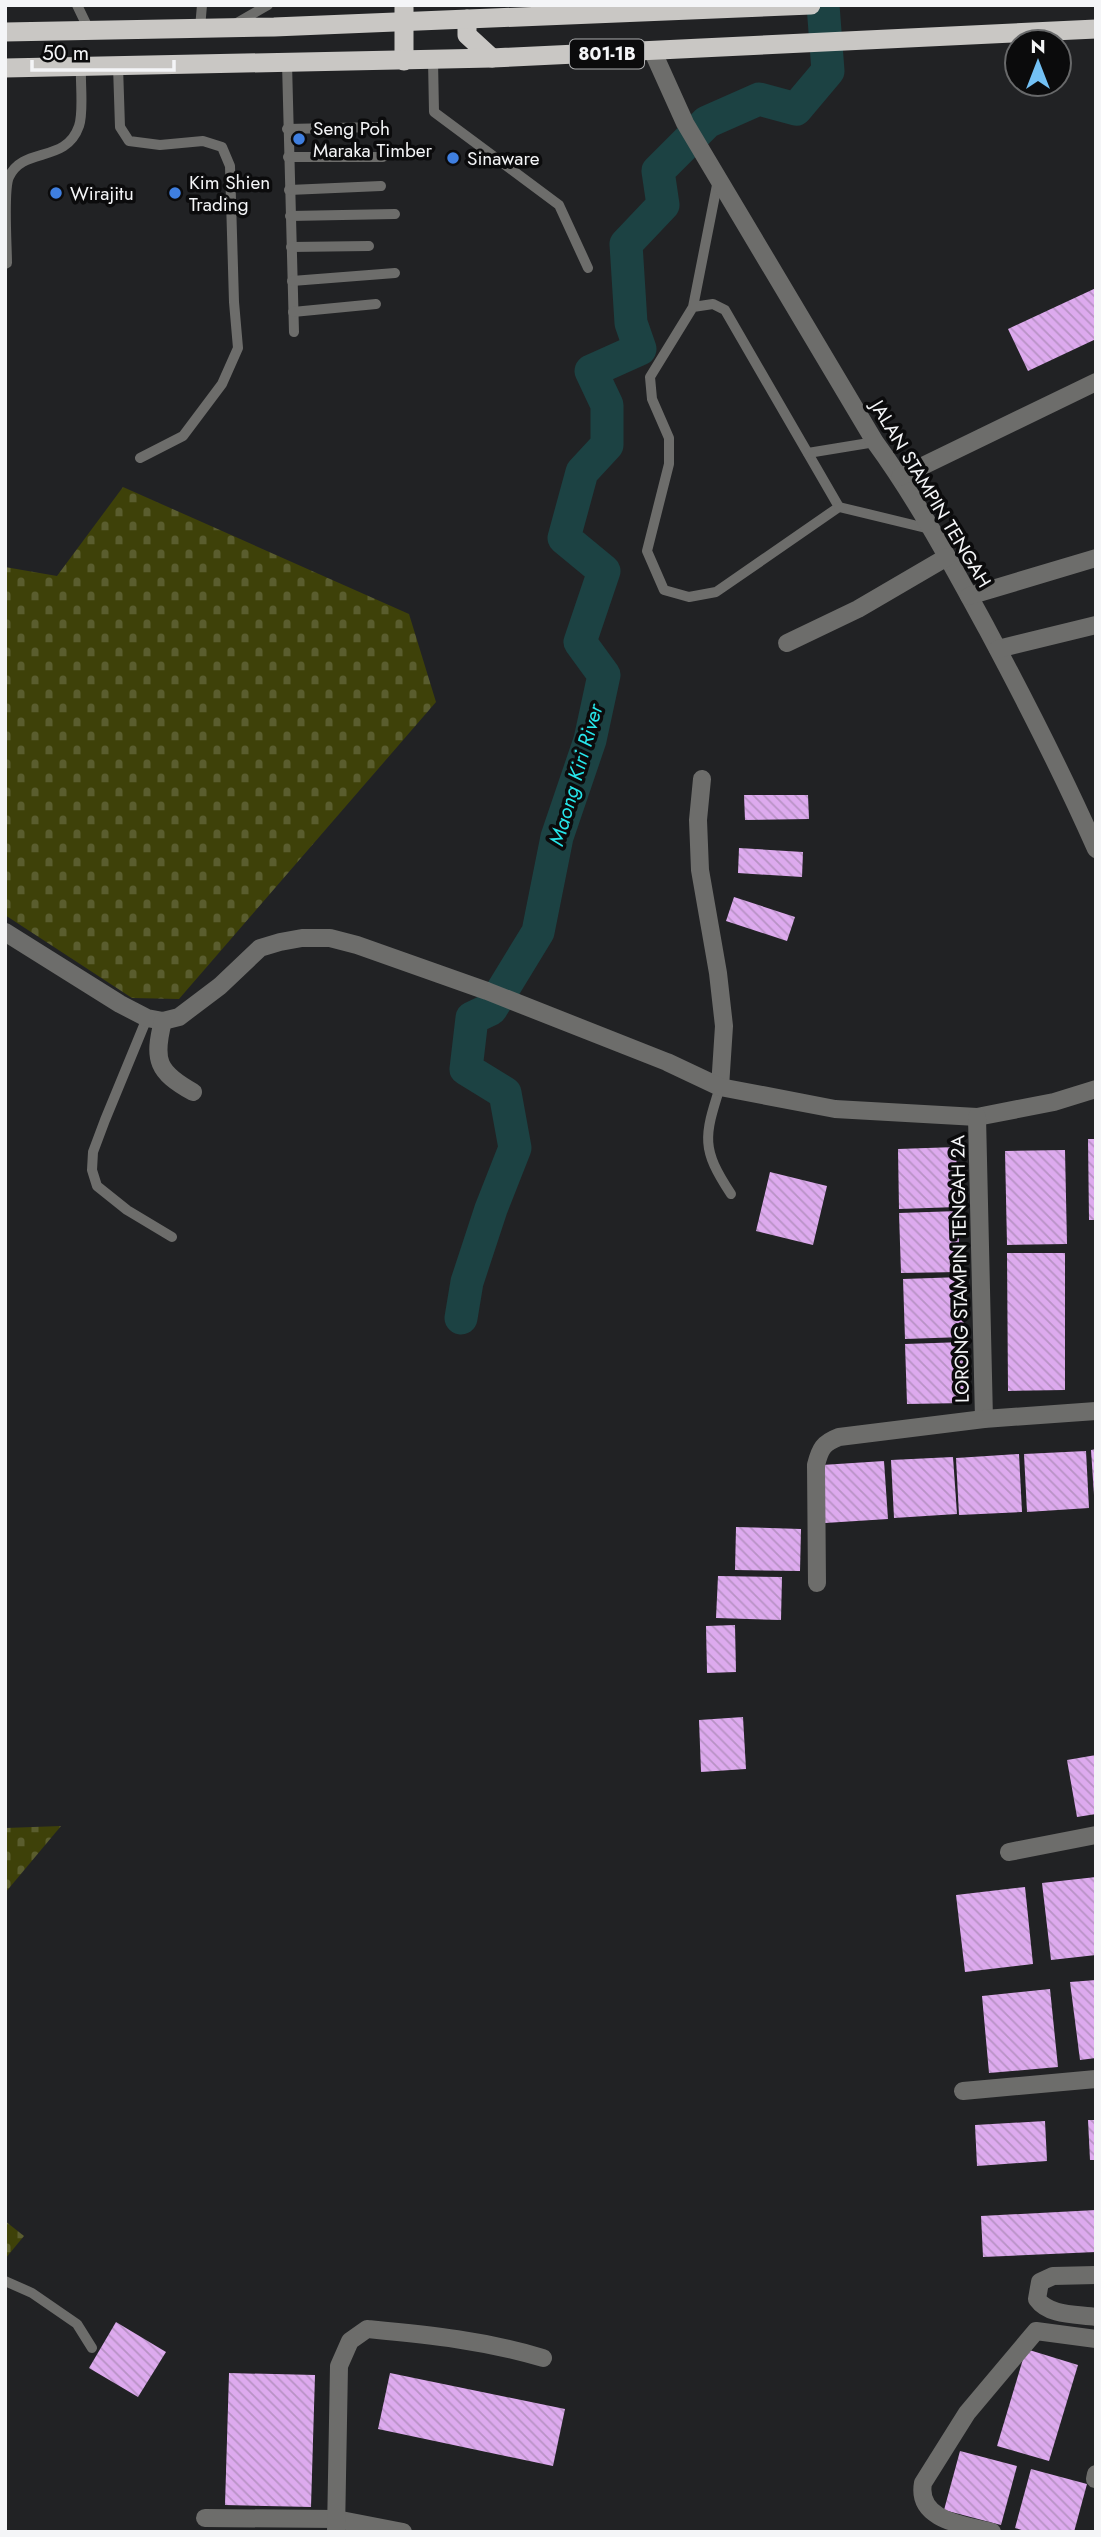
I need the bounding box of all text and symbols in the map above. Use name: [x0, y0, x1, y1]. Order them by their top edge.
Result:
scale bar: [32, 28, 173, 72]
north arrow: [1003, 28, 1073, 98]
text: N: [1030, 33, 1046, 60]
text: 50 m: [42, 38, 89, 68]
road number: 801-1B: [570, 40, 644, 68]
place label: Seng Poh Maraka Timber: [313, 115, 433, 164]
marker: Seng Poh Maraka Timber: [291, 131, 307, 147]
place label: Sinaware: [467, 145, 540, 172]
marker: Sinaware: [445, 150, 461, 166]
place label: Kim Shien Trading: [189, 169, 270, 218]
place label: Wirajitu: [70, 180, 134, 207]
marker: Wirajitu: [48, 185, 64, 201]
marker: Kim Shien Trading: [167, 185, 183, 201]
street label: JALAN STAMPIN TENGAH: [863, 393, 998, 593]
water label: Maong Kiri River: [541, 700, 611, 849]
street label: LORONG STAMPIN TENGAH 2A: [944, 1134, 976, 1403]

